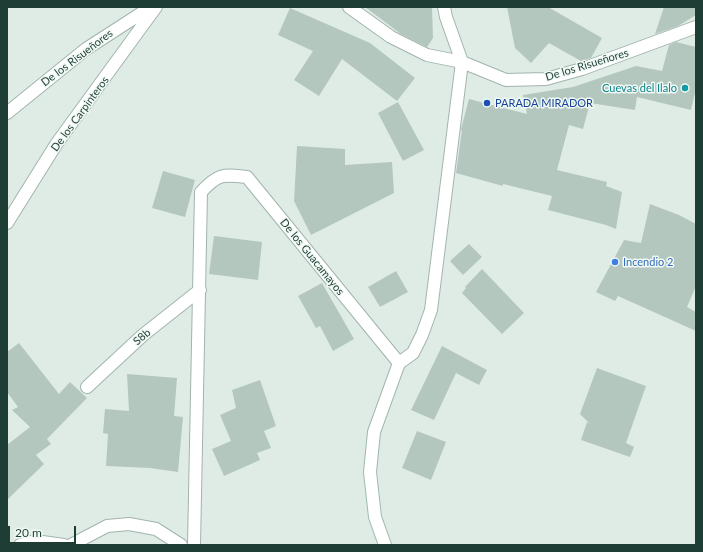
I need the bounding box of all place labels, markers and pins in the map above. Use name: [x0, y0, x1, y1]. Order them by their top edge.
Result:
place label: Cuevas del Ilalo: [602, 81, 677, 95]
marker: Cuevas del Ilalo: [680, 83, 690, 93]
place label: PARADA MIRADOR: [495, 96, 593, 110]
marker: PARADA MIRADOR: [482, 98, 492, 108]
place label: Incendio 2: [623, 255, 673, 269]
marker: Incendio 2: [610, 257, 620, 267]

